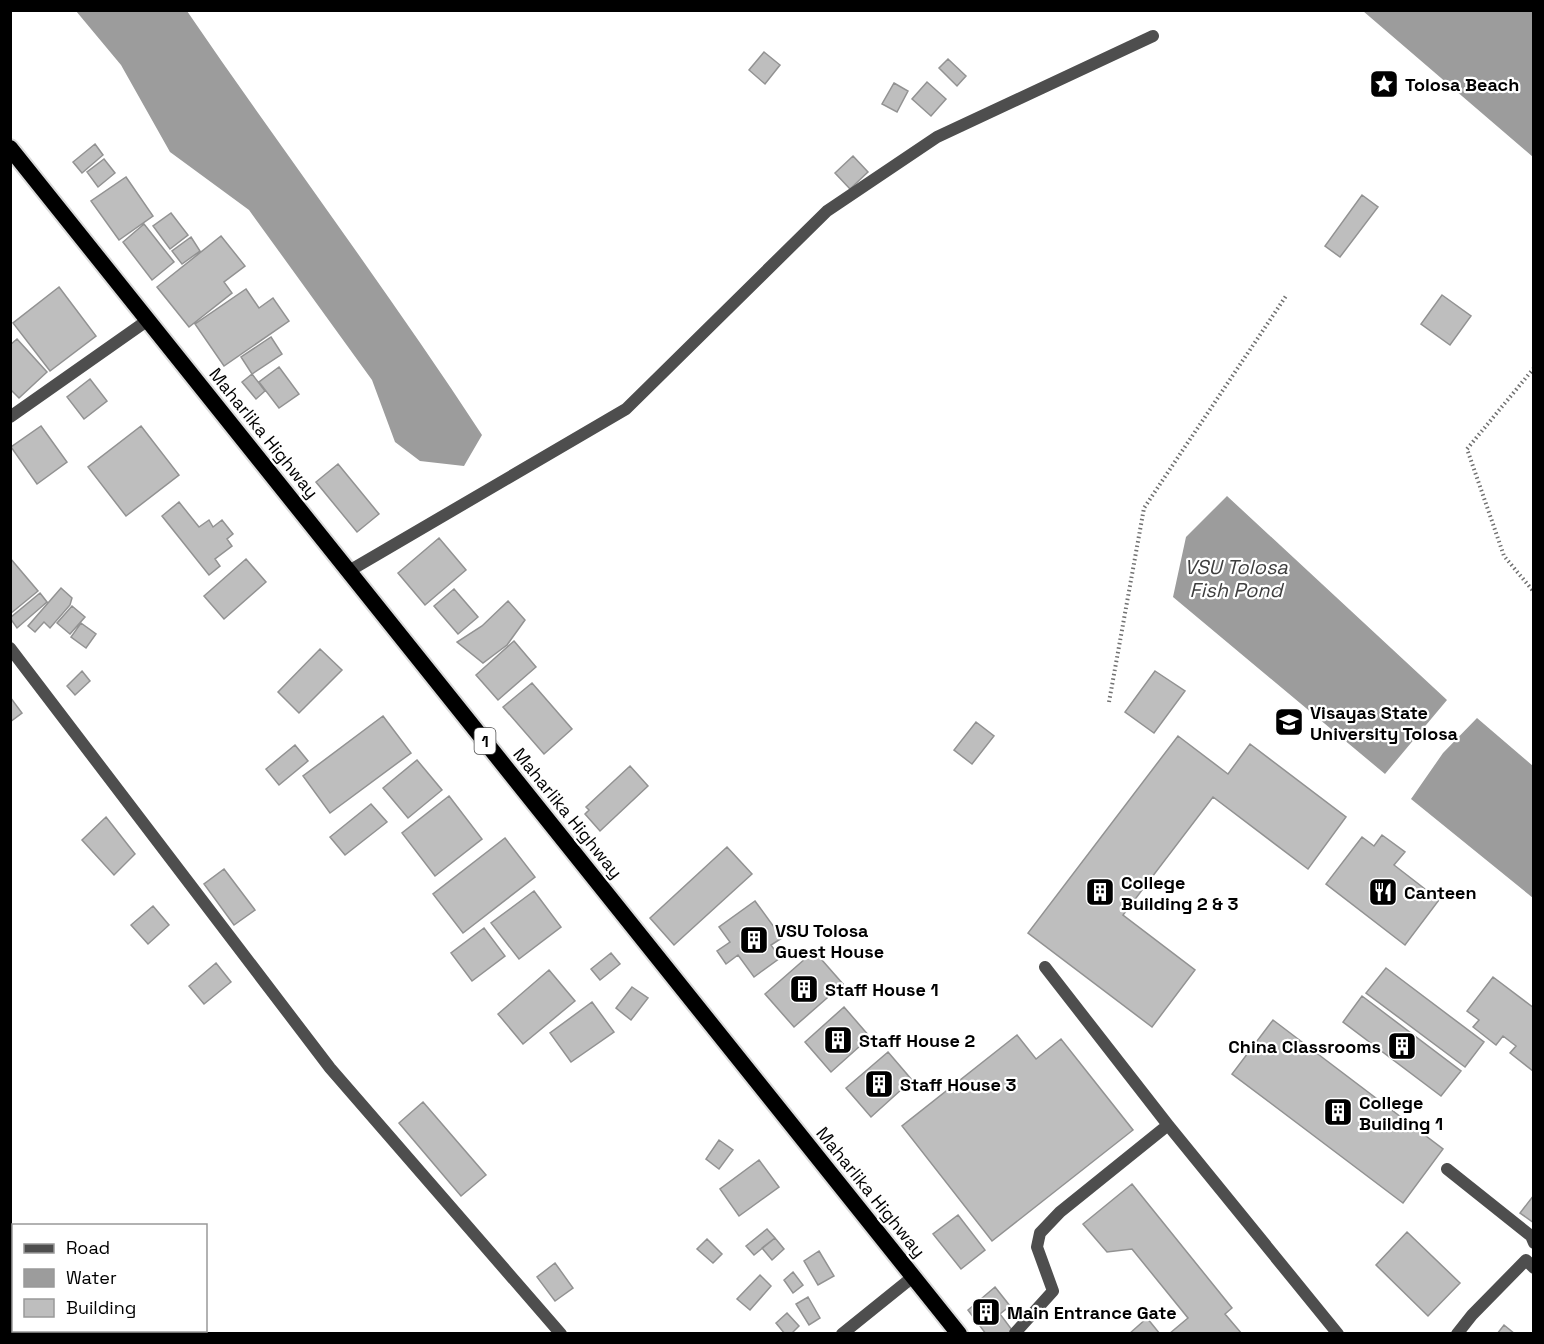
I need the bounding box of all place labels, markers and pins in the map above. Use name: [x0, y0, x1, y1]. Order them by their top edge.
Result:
place icon: Tolosa Beach: [1368, 68, 1400, 100]
place label: Tolosa Beach: [1405, 73, 1519, 96]
place label: Visayas State University Tolosa: [1310, 701, 1459, 745]
school or university icon: Visayas State University Tolosa: [1273, 706, 1305, 738]
place label: College Building 2 & 3: [1121, 871, 1239, 915]
building icon: College Building 2 & 3: [1084, 876, 1116, 908]
restaurant icon: Canteen: [1367, 876, 1399, 908]
place label: Canteen: [1404, 881, 1477, 904]
place label: VSU Tolosa Guest House: [775, 919, 884, 963]
building icon: VSU Tolosa Guest House: [738, 924, 770, 956]
building icon: Staff House 1: [788, 973, 820, 1005]
place label: Staff House 1: [825, 978, 939, 1001]
building icon: Staff House 2: [822, 1024, 854, 1056]
place label: Staff House 2: [859, 1029, 975, 1052]
building icon: China Classrooms: [1386, 1030, 1418, 1062]
place label: China Classrooms: [1228, 1035, 1381, 1058]
building icon: Staff House 3: [863, 1068, 895, 1100]
place label: Staff House 3: [900, 1073, 1016, 1096]
place label: College Building 1: [1359, 1091, 1443, 1135]
building icon: College Building 1: [1322, 1096, 1354, 1128]
building icon: Main Entrance Gate: [970, 1296, 1002, 1328]
place label: Main Entrance Gate: [1007, 1301, 1177, 1324]

